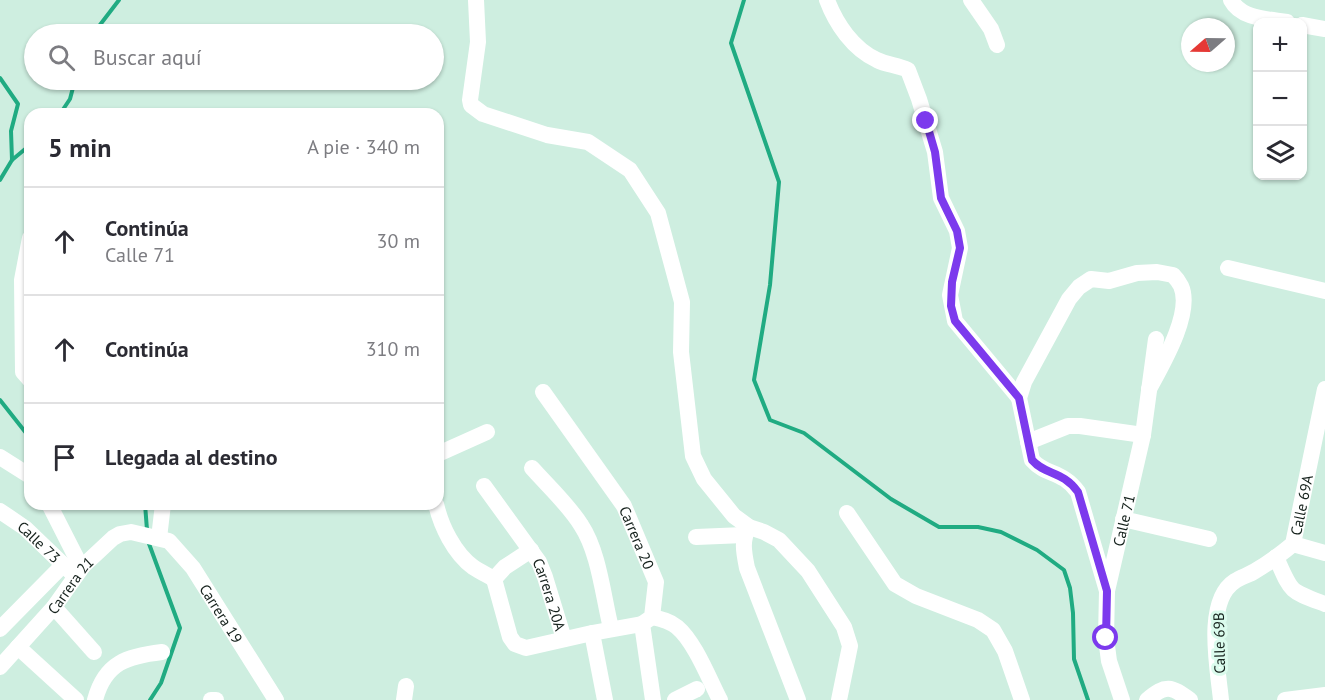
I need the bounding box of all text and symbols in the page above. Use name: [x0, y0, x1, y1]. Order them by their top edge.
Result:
north arrow: [1181, 18, 1235, 72]
map controls: [1253, 18, 1307, 180]
button: +: [1253, 18, 1307, 72]
search box: [24, 24, 444, 90]
icon: search: [45, 41, 78, 74]
text: Buscar aquí: [93, 43, 202, 71]
button: −: [1253, 72, 1307, 126]
route end: [912, 107, 938, 133]
button: layers: [1253, 126, 1307, 180]
text: 5 min: [48, 131, 111, 164]
text: A pie · 340 m: [307, 134, 420, 160]
text: Continúa: [105, 214, 189, 242]
icon: ahead: [48, 225, 81, 258]
text: 30 m: [377, 228, 420, 254]
text: Calle 71: [105, 242, 175, 268]
icon: ahead: [48, 333, 81, 366]
text: Continúa: [105, 335, 189, 363]
text: 310 m: [366, 336, 420, 362]
icon: arrive: [48, 441, 81, 474]
text: Llegada al destino: [105, 443, 278, 471]
street label: Calle 69A: [1286, 473, 1317, 537]
street label: Calle 71: [1108, 492, 1139, 548]
street label: Carrera 20: [616, 503, 659, 572]
street label: Calle 73: [14, 516, 65, 567]
street label: Carrera 21: [43, 552, 97, 618]
street label: Carrera 20A: [529, 555, 570, 633]
street label: Carrera 19: [196, 580, 247, 647]
street label: Calle 69B: [1209, 612, 1229, 674]
route start: [1092, 624, 1118, 650]

